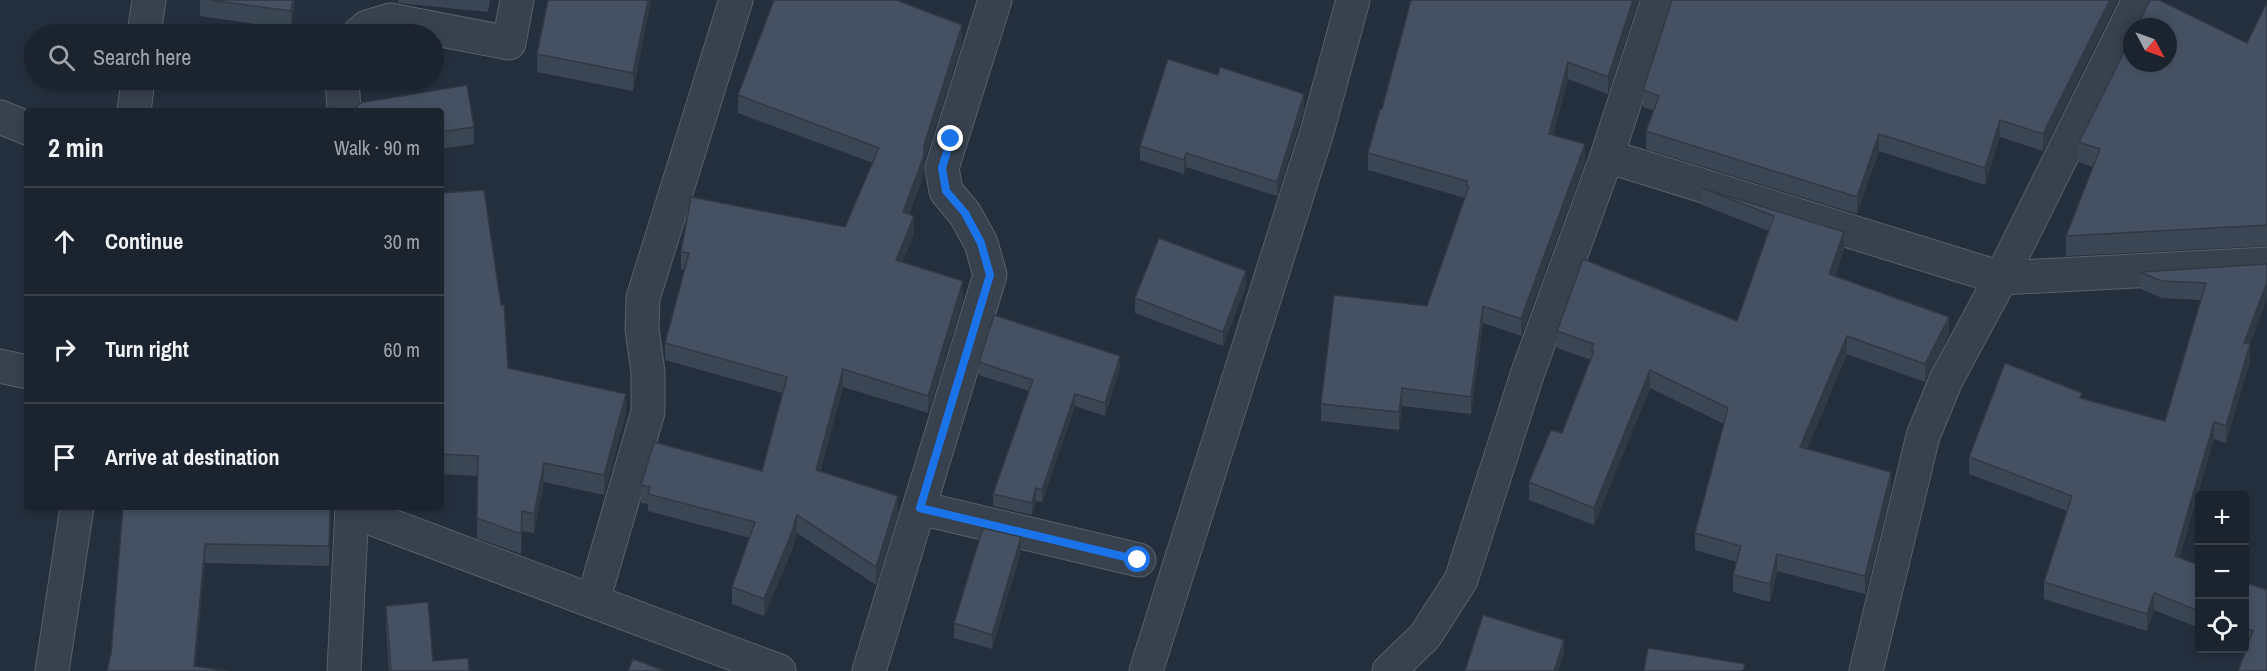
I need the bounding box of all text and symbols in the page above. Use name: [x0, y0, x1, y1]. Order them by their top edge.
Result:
north arrow: [2123, 18, 2177, 72]
search box: [24, 24, 444, 90]
icon: search: [45, 41, 78, 74]
text: Search here: [93, 42, 191, 72]
route end: [937, 125, 963, 151]
text: 2 min: [48, 130, 104, 165]
text: Walk · 90 m: [334, 134, 420, 161]
icon: ahead: [48, 225, 81, 258]
text: Continue: [105, 226, 183, 256]
text: 30 m: [384, 228, 420, 255]
icon: right: [48, 333, 81, 366]
text: Turn right: [105, 334, 189, 364]
text: 60 m: [384, 336, 420, 363]
icon: arrive: [48, 441, 81, 474]
text: Arrive at destination: [105, 442, 279, 472]
map controls: [2195, 491, 2249, 653]
button: +: [2195, 491, 2249, 545]
button: −: [2195, 545, 2249, 599]
route start: [1124, 546, 1150, 572]
button: locate: [2195, 599, 2249, 653]

